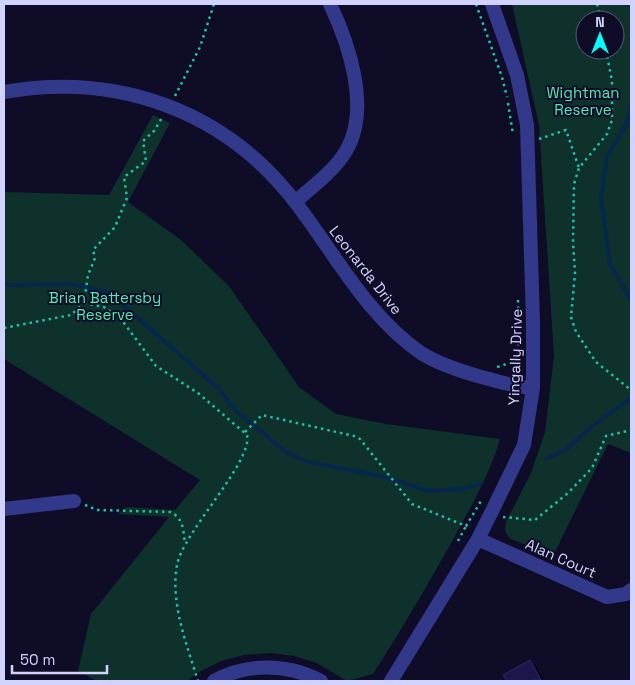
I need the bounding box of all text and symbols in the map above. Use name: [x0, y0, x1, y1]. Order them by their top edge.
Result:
north arrow: [575, 10, 625, 60]
text: N: [595, 13, 605, 31]
park label: Wightman Reserve: [546, 83, 620, 119]
street label: Leonarda Drive: [325, 222, 407, 318]
park label: Brian Battersby Reserve: [49, 288, 161, 324]
street label: Yingally Drive: [504, 308, 526, 406]
street label: Alan Court: [523, 534, 599, 582]
scale bar: [12, 642, 108, 674]
text: 50 m: [20, 650, 55, 669]

